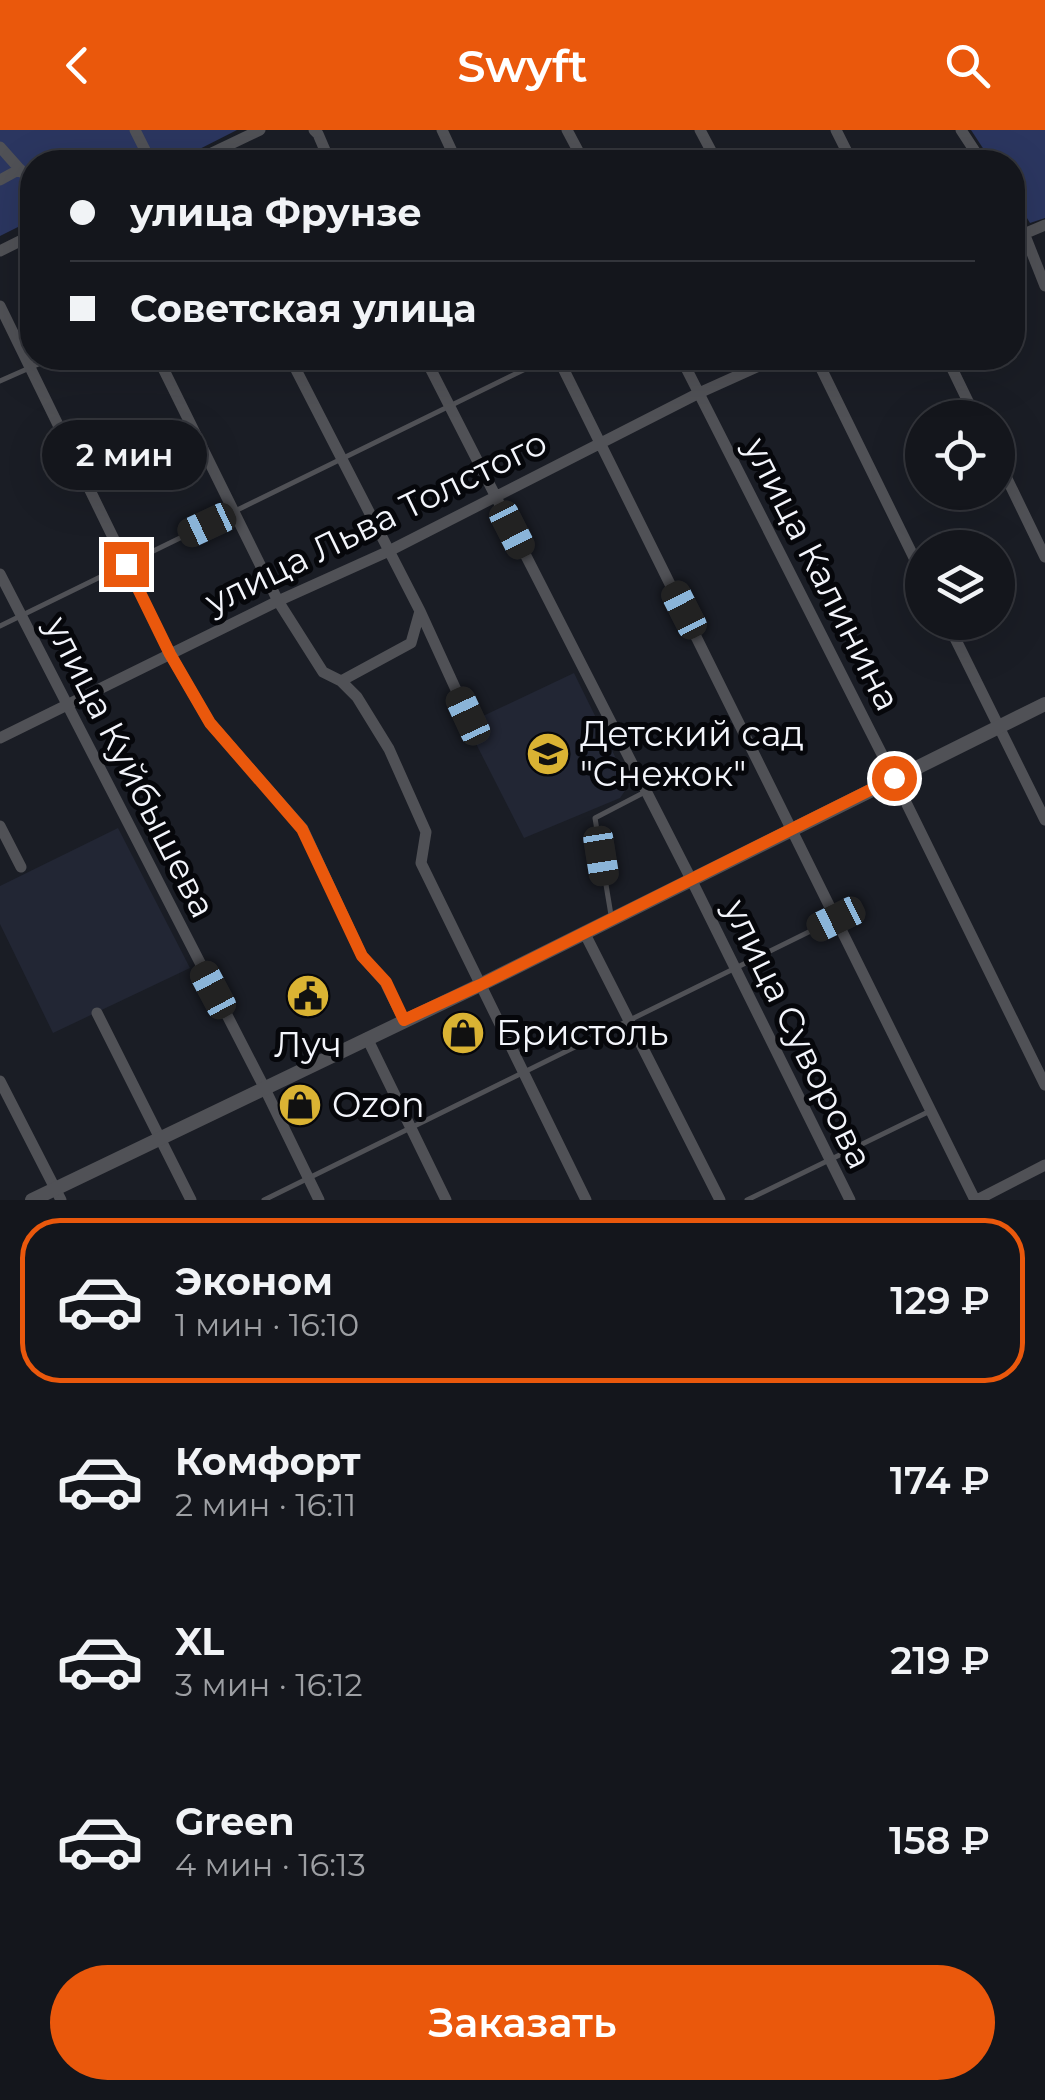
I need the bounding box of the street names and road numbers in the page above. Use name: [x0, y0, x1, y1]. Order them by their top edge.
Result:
street label: улица Льва Толстого: [197, 420, 554, 623]
street label: улица Калинина: [735, 429, 910, 718]
street label: улица Куйбышева: [35, 608, 225, 924]
street label: улица Суворова: [714, 891, 882, 1176]

